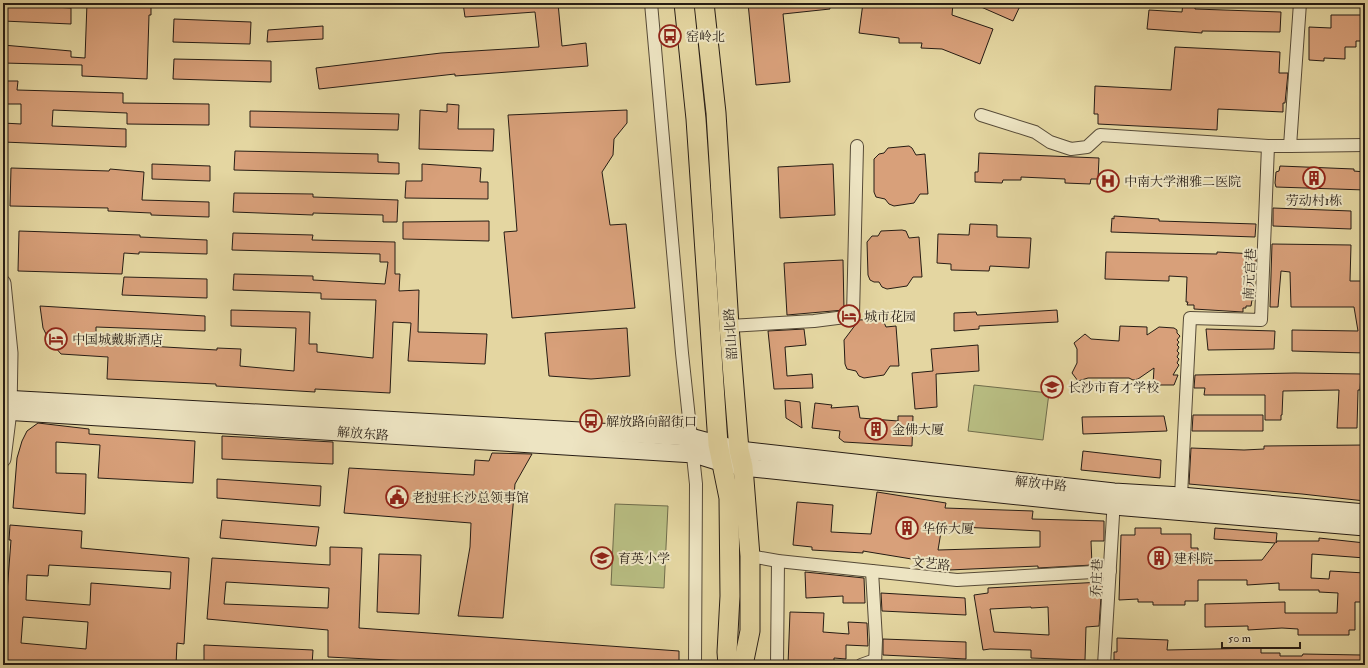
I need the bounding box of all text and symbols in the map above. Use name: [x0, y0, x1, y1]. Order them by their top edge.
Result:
bus stop icon: 窑岭北: [657, 23, 683, 49]
place label: 窑岭北: [686, 29, 725, 45]
building icon: 劳动村1栋: [1301, 165, 1327, 191]
hospital icon: 中南大学湘雅二医院: [1095, 168, 1121, 194]
place label: 中南大学湘雅二医院: [1124, 174, 1241, 190]
place label: 劳动村1栋: [1286, 193, 1342, 209]
street label: 南元宫巷: [1241, 248, 1259, 300]
hotel icon: 城市花园: [836, 303, 862, 329]
street label: 韶山北路: [721, 307, 741, 360]
place label: 城市花园: [864, 309, 916, 325]
hotel icon: 中国城戴斯酒店: [43, 326, 69, 352]
place label: 中国城戴斯酒店: [72, 332, 163, 348]
school or university icon: 长沙市育才学校: [1039, 374, 1065, 400]
place label: 长沙市育才学校: [1068, 380, 1159, 396]
bus stop icon: 解放路向韶街口: [578, 408, 604, 434]
place label: 解放路向韶街口: [606, 414, 697, 430]
building icon: 金佛大厦: [863, 416, 889, 442]
place label: 金佛大厦: [892, 422, 944, 438]
street label: 解放东路: [336, 424, 389, 444]
street label: 解放中路: [1014, 473, 1068, 495]
public building icon: 老挝驻长沙总领事馆: [384, 484, 410, 510]
place label: 老挝驻长沙总领事馆: [412, 490, 529, 506]
building icon: 华侨大厦: [894, 515, 920, 541]
place label: 华侨大厦: [922, 521, 974, 537]
school or university icon: 育英小学: [589, 545, 615, 571]
building icon: 建科院: [1146, 545, 1172, 571]
place label: 育英小学: [618, 551, 670, 567]
place label: 建科院: [1174, 551, 1213, 567]
street label: 文艺路: [911, 554, 951, 574]
street label: 乔庄巷: [1088, 558, 1106, 598]
scale bar: [1222, 624, 1300, 650]
text: 50 m: [1228, 631, 1252, 646]

